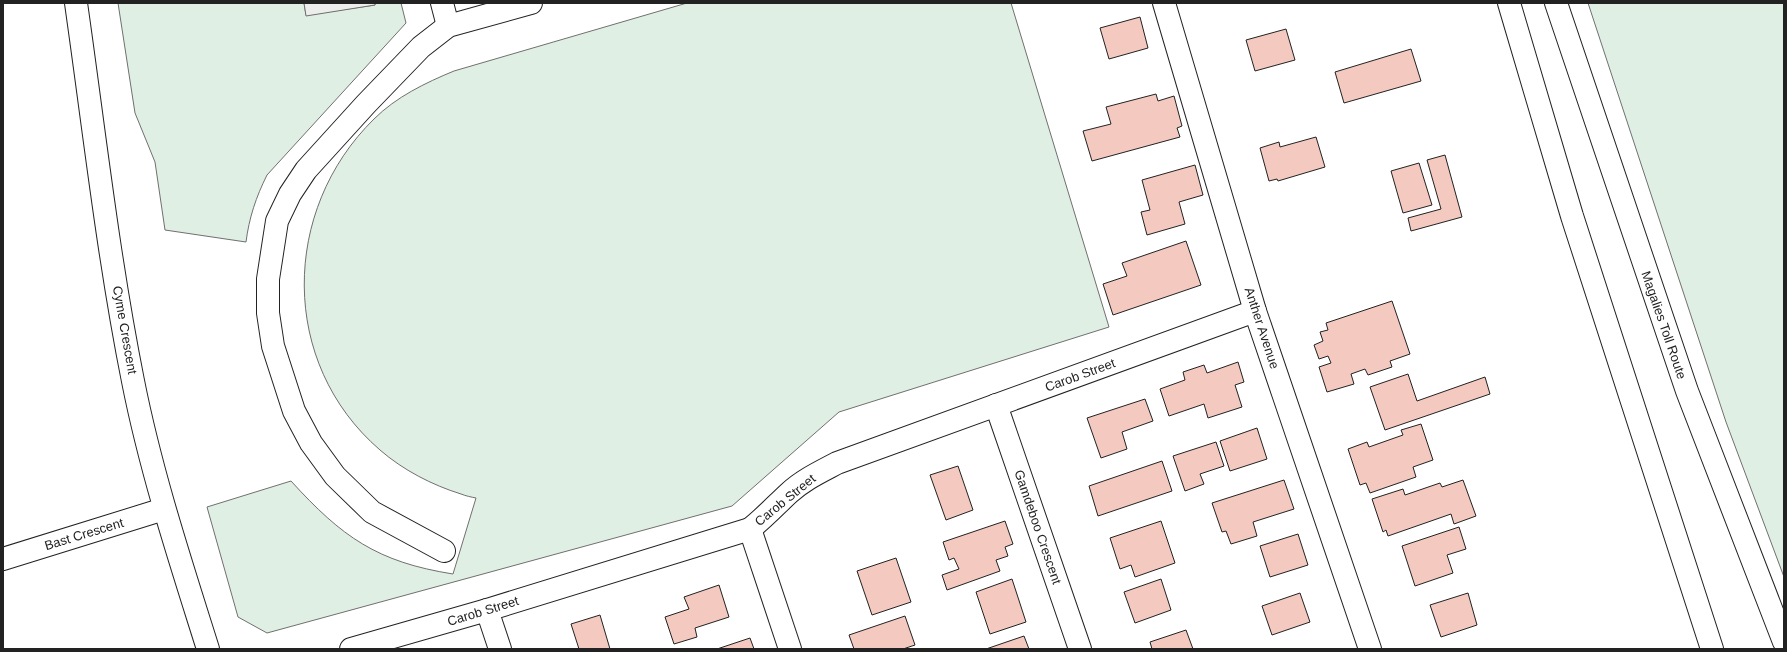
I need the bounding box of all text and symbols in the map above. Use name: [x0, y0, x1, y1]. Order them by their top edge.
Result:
street label: Magalies Toll Route: [1638, 269, 1690, 381]
street label: Cyme Crescent: [110, 285, 140, 376]
street label: Anther Avenue: [1242, 285, 1282, 371]
street label: Carob Street: [1043, 355, 1118, 395]
street label: Gamdeboo Crescent: [1011, 468, 1065, 587]
street label: Carob Street: [752, 471, 819, 529]
street label: Bast Crescent: [43, 515, 126, 553]
street label: Carob Street: [446, 593, 521, 629]

